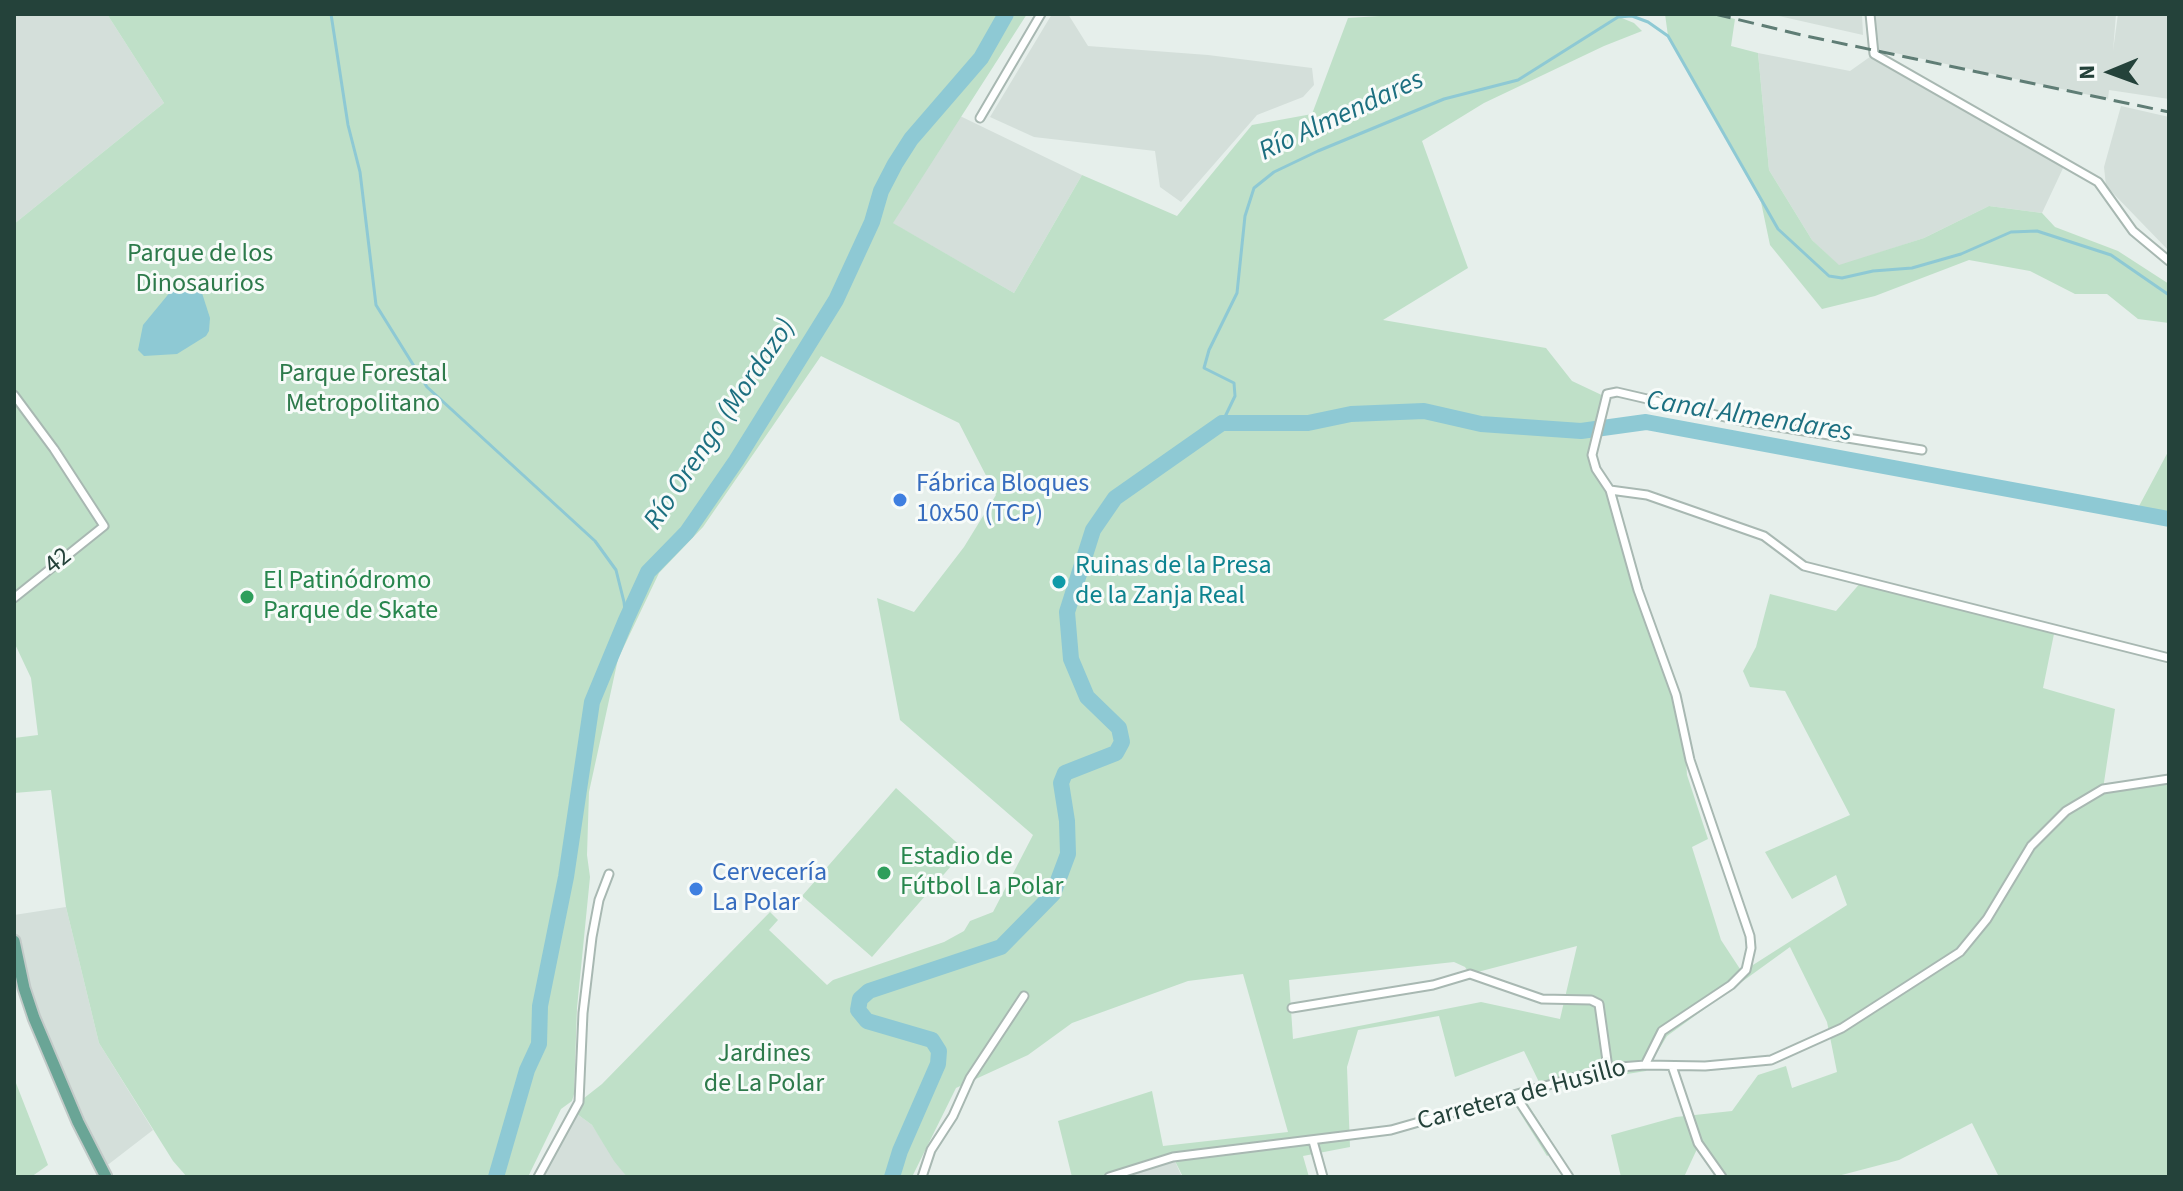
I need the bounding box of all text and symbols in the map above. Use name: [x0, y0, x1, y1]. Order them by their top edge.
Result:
north arrow: [2071, 32, 2151, 112]
water label: Río Almendares: [1254, 64, 1430, 170]
text: N: [2071, 65, 2103, 80]
park label: Parque de los Dinosaurios: [127, 239, 273, 300]
water label: Río Orengo (Mordazo): [638, 313, 804, 537]
park label: Parque Forestal Metropolitano: [279, 359, 447, 420]
water label: Canal Almendares: [1643, 385, 1855, 451]
place label: Fábrica Bloques 10x50 (TCP): [916, 469, 1089, 530]
marker: Fábrica Bloques 10x50 (TCP): [891, 491, 909, 509]
street label: 42: [39, 542, 79, 582]
place label: Ruinas de la Presa de la Zanja Real: [1075, 551, 1272, 612]
place label: El Patinódromo Parque de Skate: [263, 566, 438, 628]
marker: Ruinas de la Presa de la Zanja Real: [1050, 573, 1068, 591]
marker: El Patinódromo Parque de Skate: [238, 588, 256, 606]
place label: Estadio de Fútbol La Polar: [900, 842, 1064, 904]
place label: Cervecería La Polar: [712, 858, 827, 920]
marker: Estadio de Fútbol La Polar: [875, 864, 893, 882]
marker: Cervecería La Polar: [687, 880, 705, 898]
park label: Jardines de La Polar: [704, 1039, 824, 1100]
street label: Carretera de Husillo: [1414, 1053, 1630, 1139]

